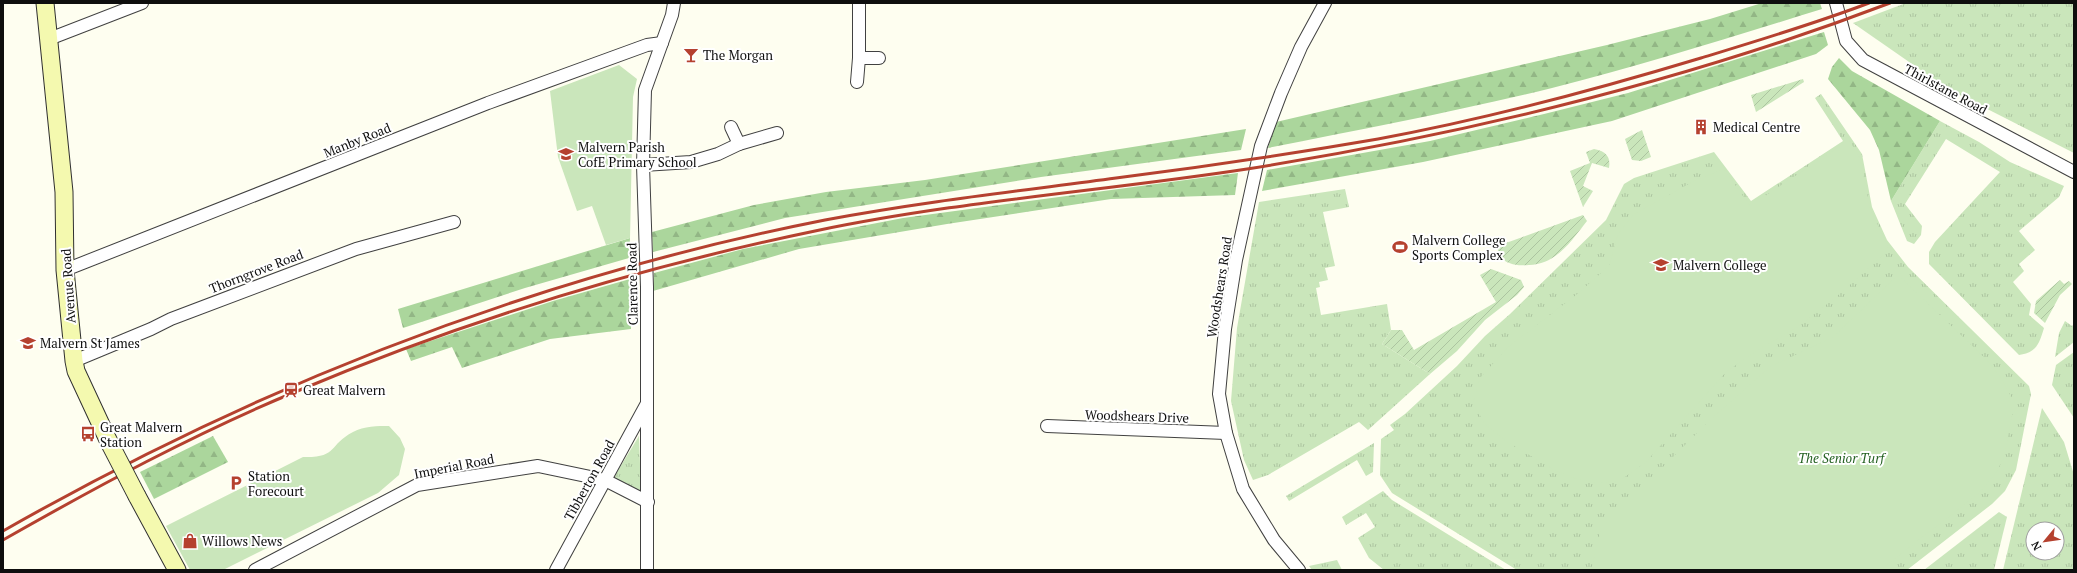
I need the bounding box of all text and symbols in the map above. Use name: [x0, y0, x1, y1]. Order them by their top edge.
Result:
bar icon: The Morgan: [682, 46, 700, 64]
place label: The Morgan: [703, 46, 773, 64]
street label: Thirlstane Road: [1901, 59, 1991, 119]
street label: Manby Road: [321, 118, 393, 162]
building icon: Medical Centre: [1692, 118, 1710, 136]
place label: Medical Centre: [1713, 118, 1800, 136]
place label: Malvern Parish CofE Primary School: [578, 138, 697, 171]
school or university icon: Malvern Parish CofE Primary School: [557, 145, 575, 163]
place label: Malvern College Sports Complex: [1412, 231, 1506, 264]
street label: Woodshears Road: [1202, 235, 1236, 339]
sports icon: Malvern College Sports Complex: [1391, 238, 1409, 256]
street label: Clarence Road: [622, 243, 642, 325]
street label: Thorngrove Road: [206, 245, 306, 297]
street label: Avenue Road: [56, 248, 80, 324]
school or university icon: Malvern College: [1652, 256, 1670, 274]
place label: Malvern College: [1673, 256, 1767, 274]
school or university icon: Malvern St James: [19, 334, 37, 352]
place label: Malvern St James: [40, 334, 140, 352]
station icon: Great Malvern: [282, 381, 300, 399]
place label: Great Malvern: [303, 381, 386, 399]
street label: Woodshears Drive: [1085, 405, 1189, 427]
place label: Great Malvern Station: [100, 418, 183, 451]
bus stop icon: Great Malvern Station: [79, 425, 97, 443]
street label: Tibberton Road: [559, 436, 619, 524]
street label: Imperial Road: [412, 449, 496, 483]
park label: The Senior Turf: [1798, 449, 1886, 467]
place label: Station Forecourt: [248, 467, 304, 500]
parking icon: Station Forecourt: [227, 474, 245, 492]
north arrow: [2025, 521, 2065, 561]
shop icon: Willows News: [181, 532, 199, 550]
place label: Willows News: [202, 532, 282, 550]
text: N: [2028, 538, 2044, 553]

